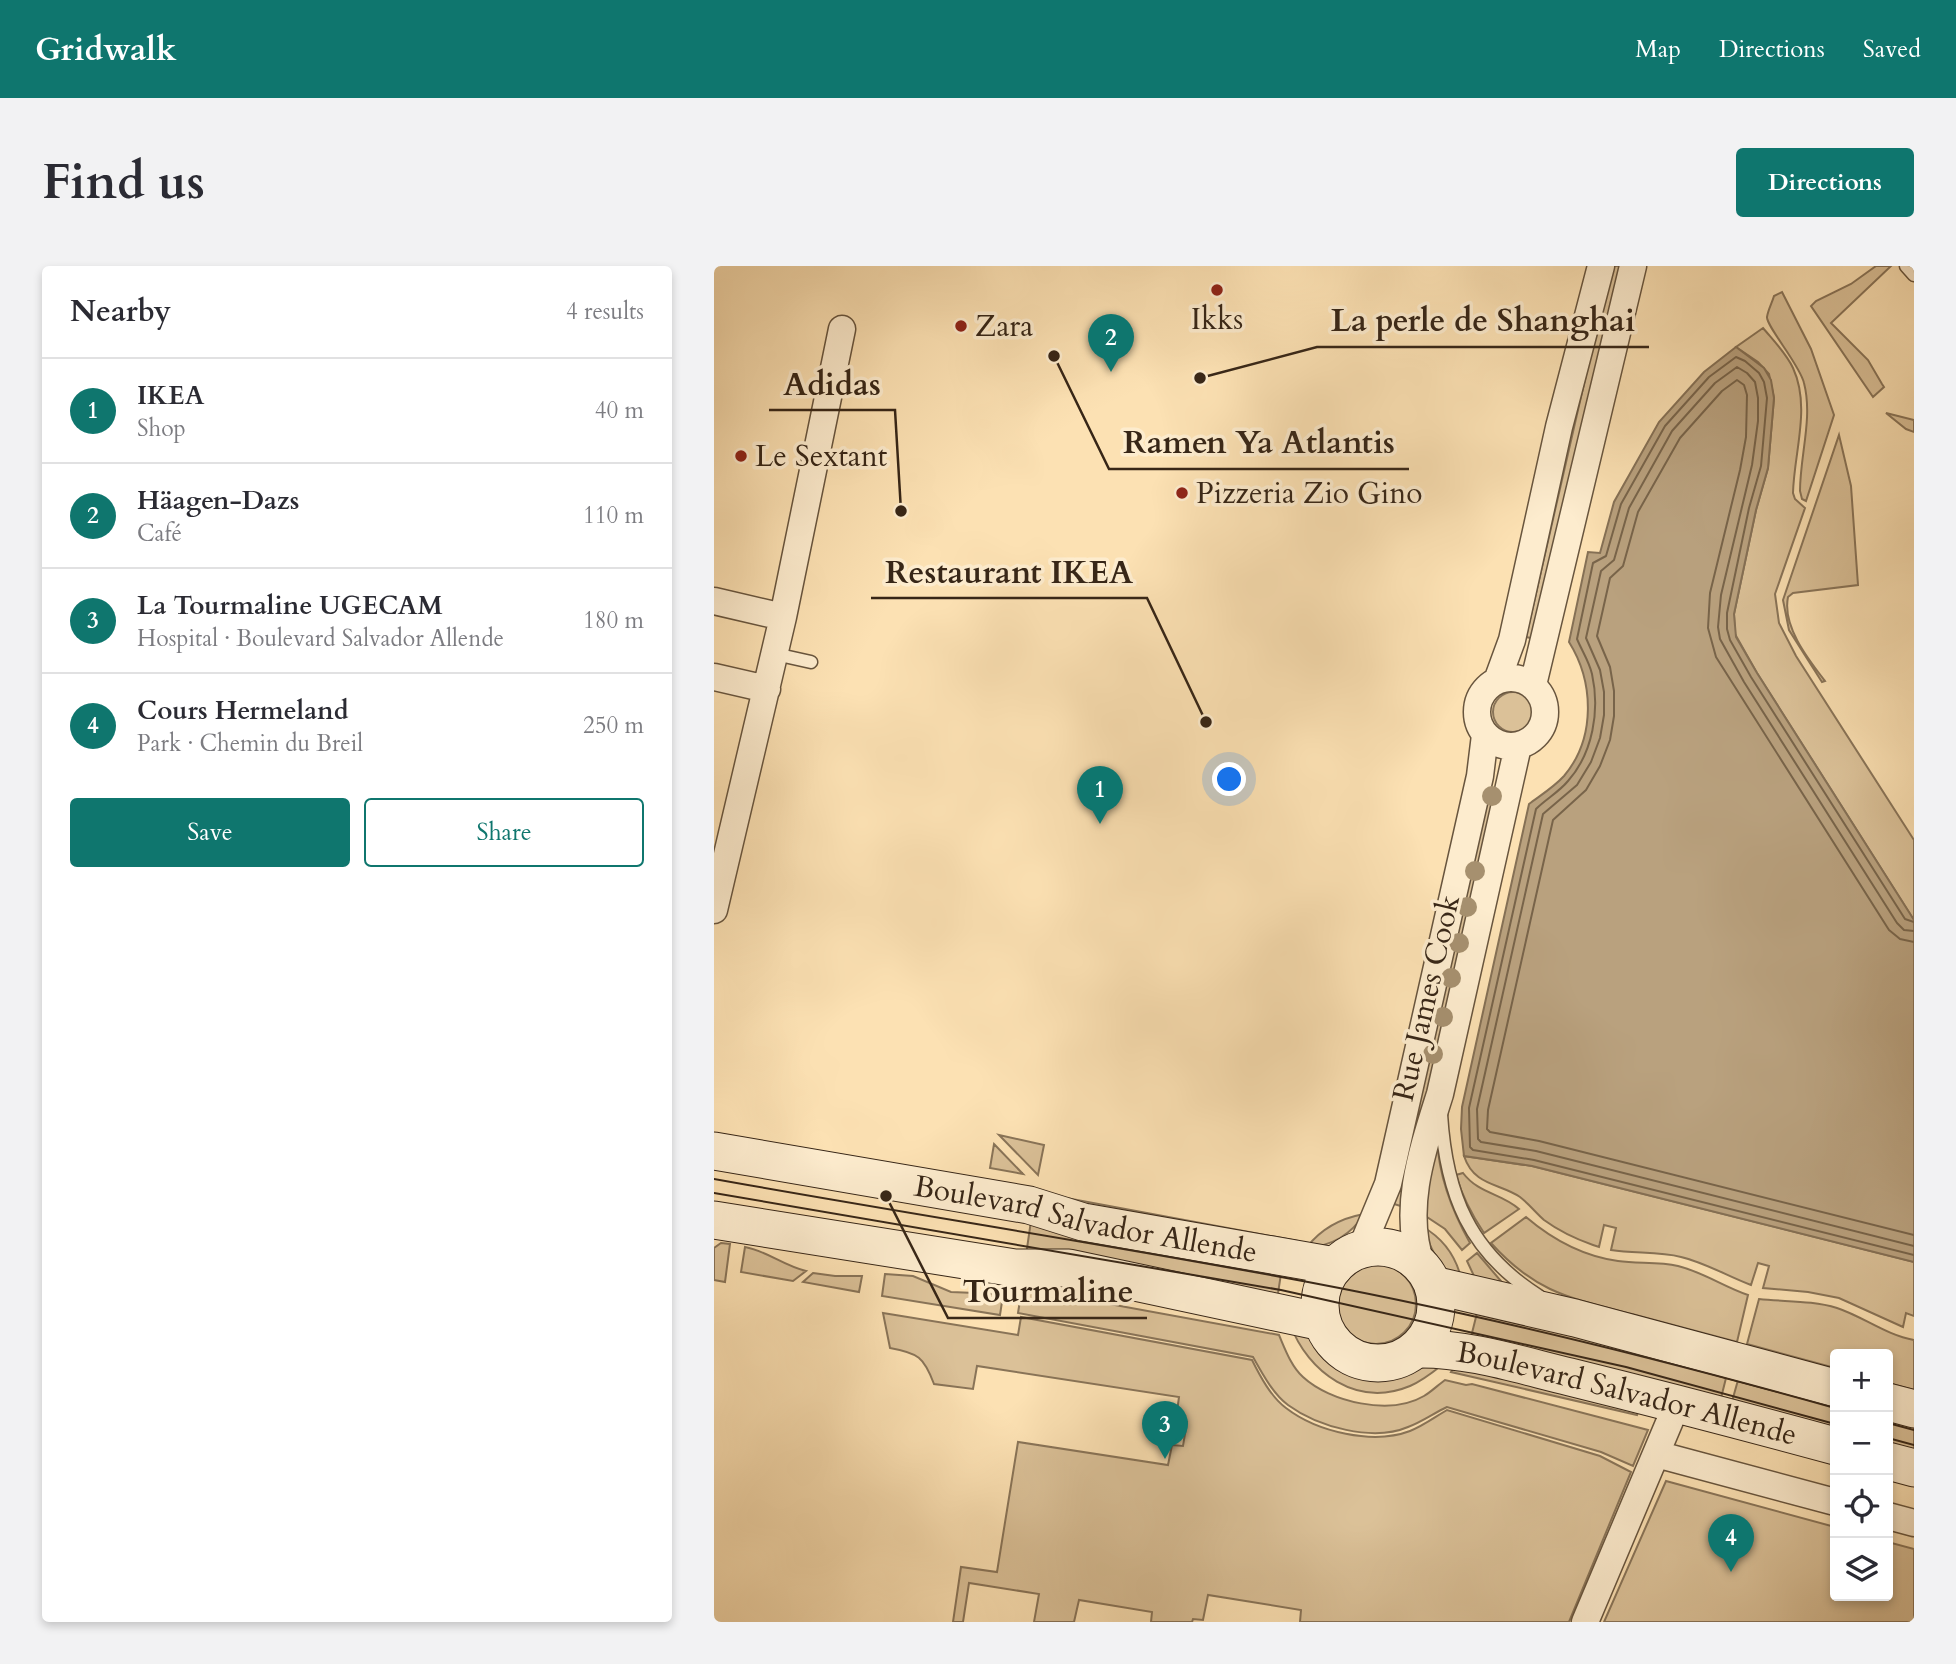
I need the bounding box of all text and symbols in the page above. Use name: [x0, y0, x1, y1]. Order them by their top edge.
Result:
text: Gridwalk: [35, 27, 177, 72]
text: Map: [1635, 33, 1681, 66]
text: Directions: [1719, 33, 1825, 66]
text: Saved: [1863, 33, 1921, 66]
button: Directions: [1736, 148, 1914, 217]
text: Find us: [42, 149, 205, 216]
marker: Ikks: [1209, 282, 1225, 298]
text: Nearby: [70, 291, 171, 332]
callout: La perle de Shanghai: [1317, 294, 1649, 347]
text: 4 results: [566, 296, 644, 327]
place label: Ikks: [1191, 299, 1243, 340]
text: La perle de Shanghai: [1331, 299, 1635, 343]
place label: Zara: [975, 306, 1033, 347]
pin: 2: [1088, 314, 1134, 372]
marker: Zara: [953, 318, 969, 334]
callout: Adidas: [769, 357, 895, 410]
text: Adidas: [783, 363, 881, 407]
text: IKEA: [137, 378, 204, 413]
text: 1: [87, 395, 99, 426]
text: 40 m: [595, 395, 644, 426]
text: Shop: [137, 413, 186, 444]
callout: Ramen Ya Atlantis: [1109, 416, 1409, 469]
text: Ramen Ya Atlantis: [1123, 421, 1395, 465]
place label: Le Sextant: [755, 436, 888, 477]
marker: Le Sextant: [733, 448, 749, 464]
place label: Pizzeria Zio Gino: [1196, 473, 1423, 514]
text: Häagen-Dazs: [137, 483, 299, 518]
marker: Pizzeria Zio Gino: [1174, 485, 1190, 501]
text: 2: [87, 500, 99, 531]
text: 110 m: [583, 500, 644, 531]
text: Café: [137, 518, 182, 549]
callout: Restaurant IKEA: [871, 545, 1147, 598]
text: Restaurant IKEA: [885, 551, 1133, 595]
text: La Tourmaline UGECAM: [137, 588, 443, 623]
text: 3: [87, 605, 99, 636]
text: 180 m: [583, 605, 644, 636]
text: Hospital · Boulevard Salvador Allende: [137, 623, 504, 654]
text: Cours Hermeland: [137, 693, 349, 728]
text: 4: [87, 710, 99, 741]
text: 250 m: [583, 710, 644, 741]
text: Park · Chemin du Breil: [137, 728, 363, 759]
your location: [1212, 762, 1246, 796]
pin: 1: [1077, 766, 1123, 824]
button: Save: [70, 798, 350, 867]
button: Share: [364, 798, 644, 867]
street label: Rue James Cook: [1383, 891, 1470, 1105]
street label: Boulevard Salvador Allende: [911, 1166, 1260, 1273]
callout: Tourmaline: [948, 1265, 1147, 1318]
text: Tourmaline: [963, 1270, 1133, 1314]
street label: Boulevard Salvador Allende: [1454, 1332, 1801, 1456]
map controls: [1830, 1349, 1893, 1601]
button: +: [1830, 1349, 1893, 1412]
pin: 3: [1142, 1401, 1188, 1459]
button: −: [1830, 1412, 1893, 1475]
button: locate: [1830, 1475, 1893, 1538]
pin: 4: [1708, 1514, 1754, 1572]
button: layers: [1830, 1538, 1893, 1601]

